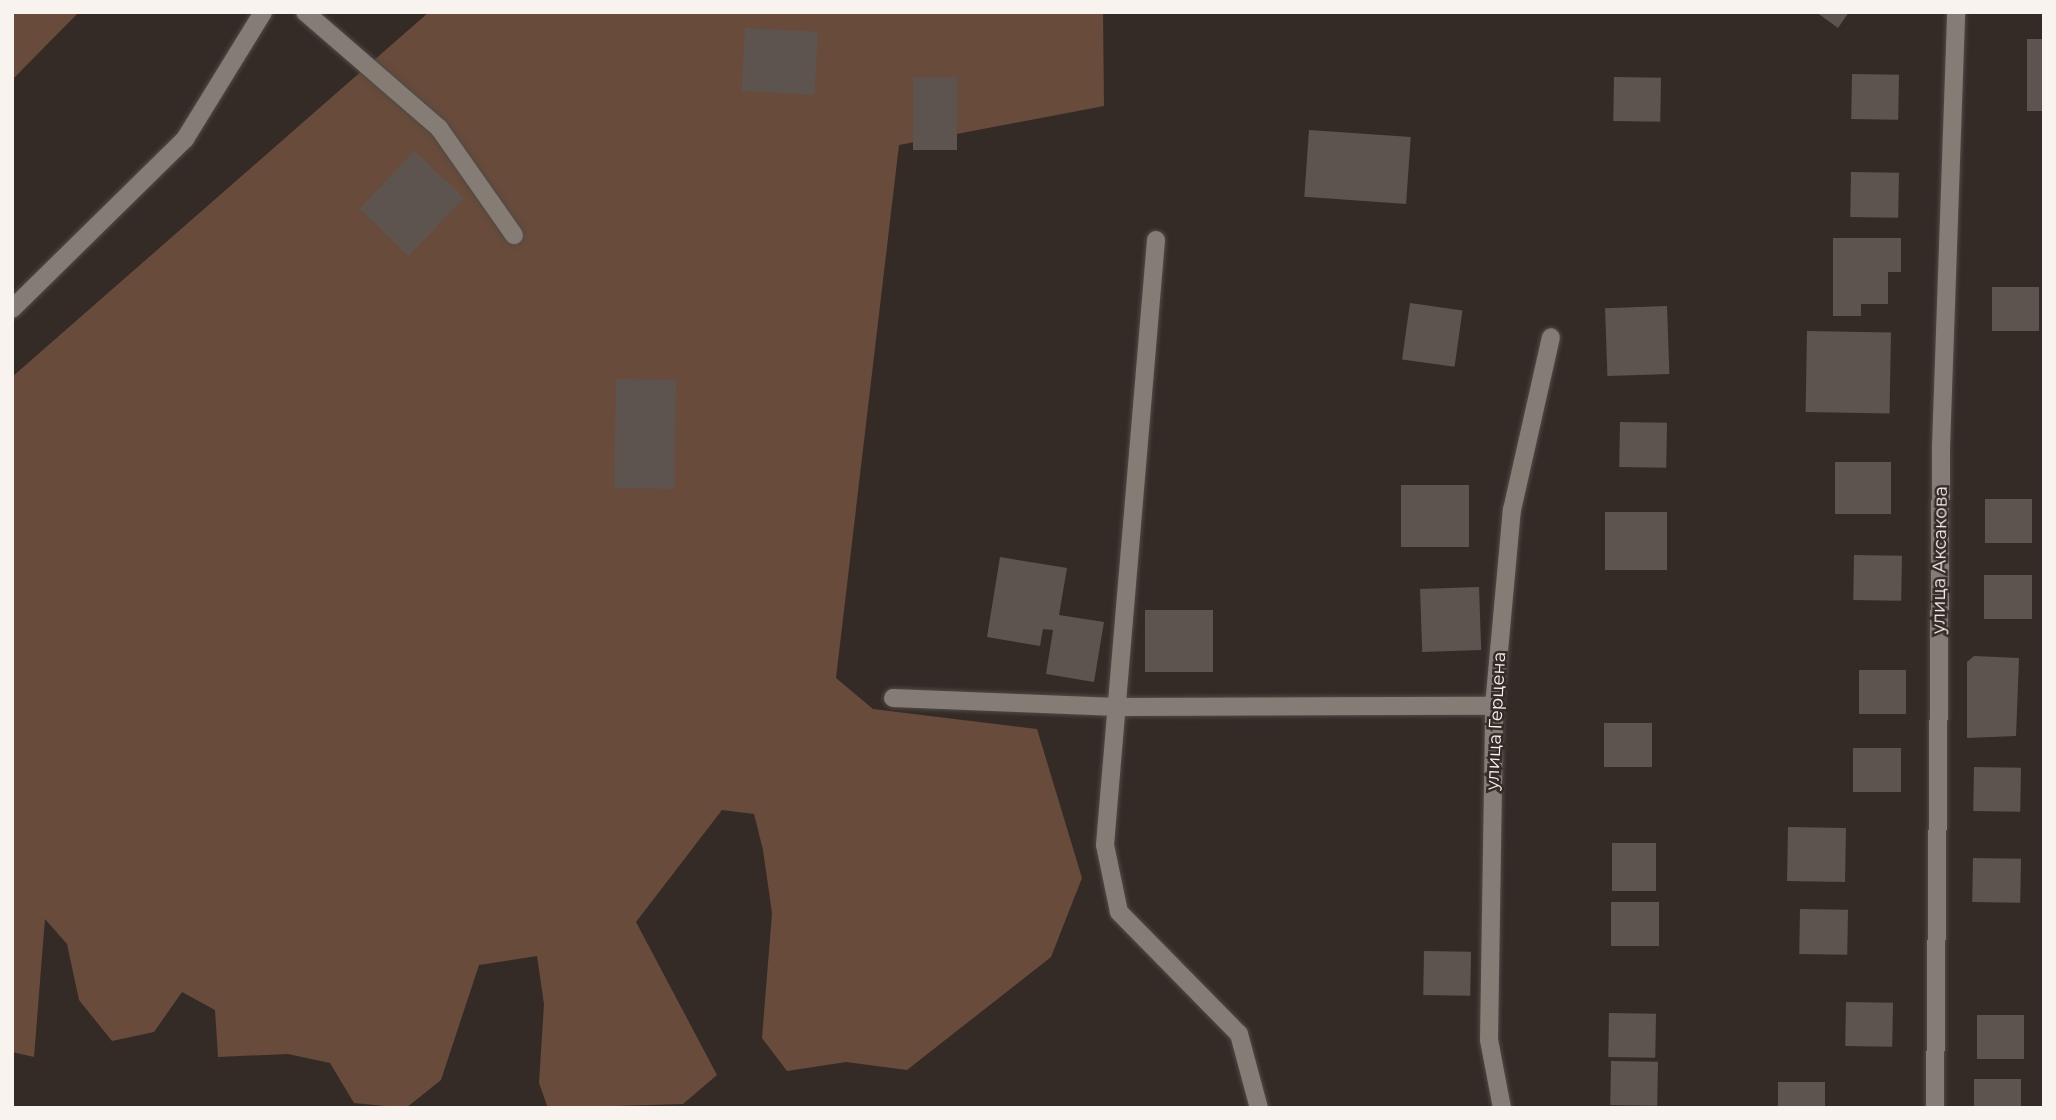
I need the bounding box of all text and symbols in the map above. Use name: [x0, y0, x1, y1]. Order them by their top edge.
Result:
street label: улица Аксакова: [1928, 486, 1952, 634]
street label: улица Герцена: [1482, 651, 1510, 791]

